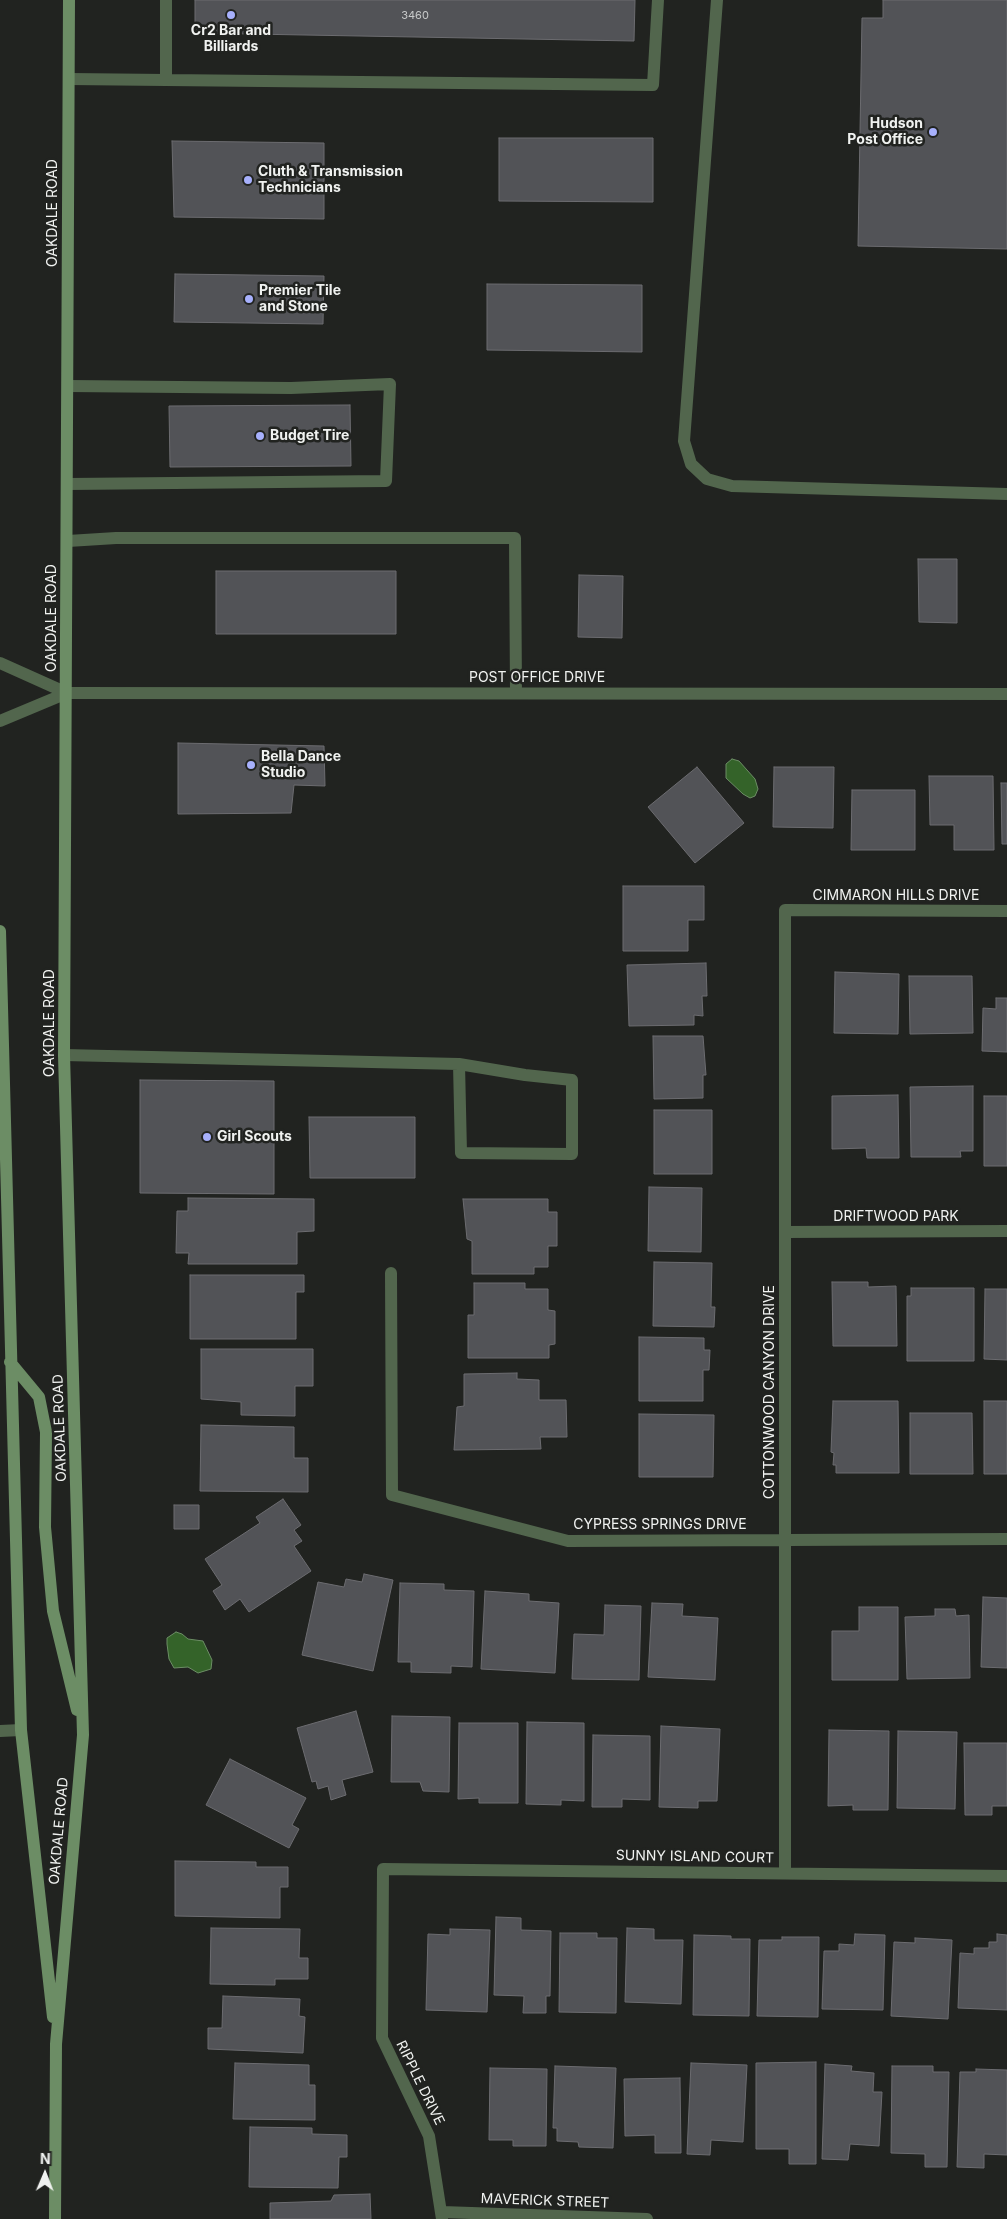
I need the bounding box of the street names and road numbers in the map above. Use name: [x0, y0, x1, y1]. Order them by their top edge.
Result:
street label: OAKDALE ROAD: [45, 159, 61, 267]
street label: OAKDALE ROAD: [44, 564, 60, 672]
street label: POST OFFICE DRIVE: [469, 670, 605, 686]
street label: CIMMARON HILLS DRIVE: [812, 888, 980, 904]
street label: OAKDALE ROAD: [42, 969, 58, 1077]
street label: DRIFTWOOD PARK: [833, 1209, 959, 1225]
street label: COTTONWOOD CANYON DRIVE: [762, 1285, 778, 1499]
street label: OAKDALE ROAD: [50, 1374, 70, 1482]
street label: CYPRESS SPRINGS DRIVE: [573, 1517, 747, 1533]
street label: OAKDALE ROAD: [46, 1777, 72, 1885]
street label: SUNNY ISLAND COURT: [616, 1847, 774, 1867]
street label: RIPPLE DRIVE: [392, 2038, 448, 2128]
street label: MAVERICK STREET: [480, 2190, 610, 2212]

